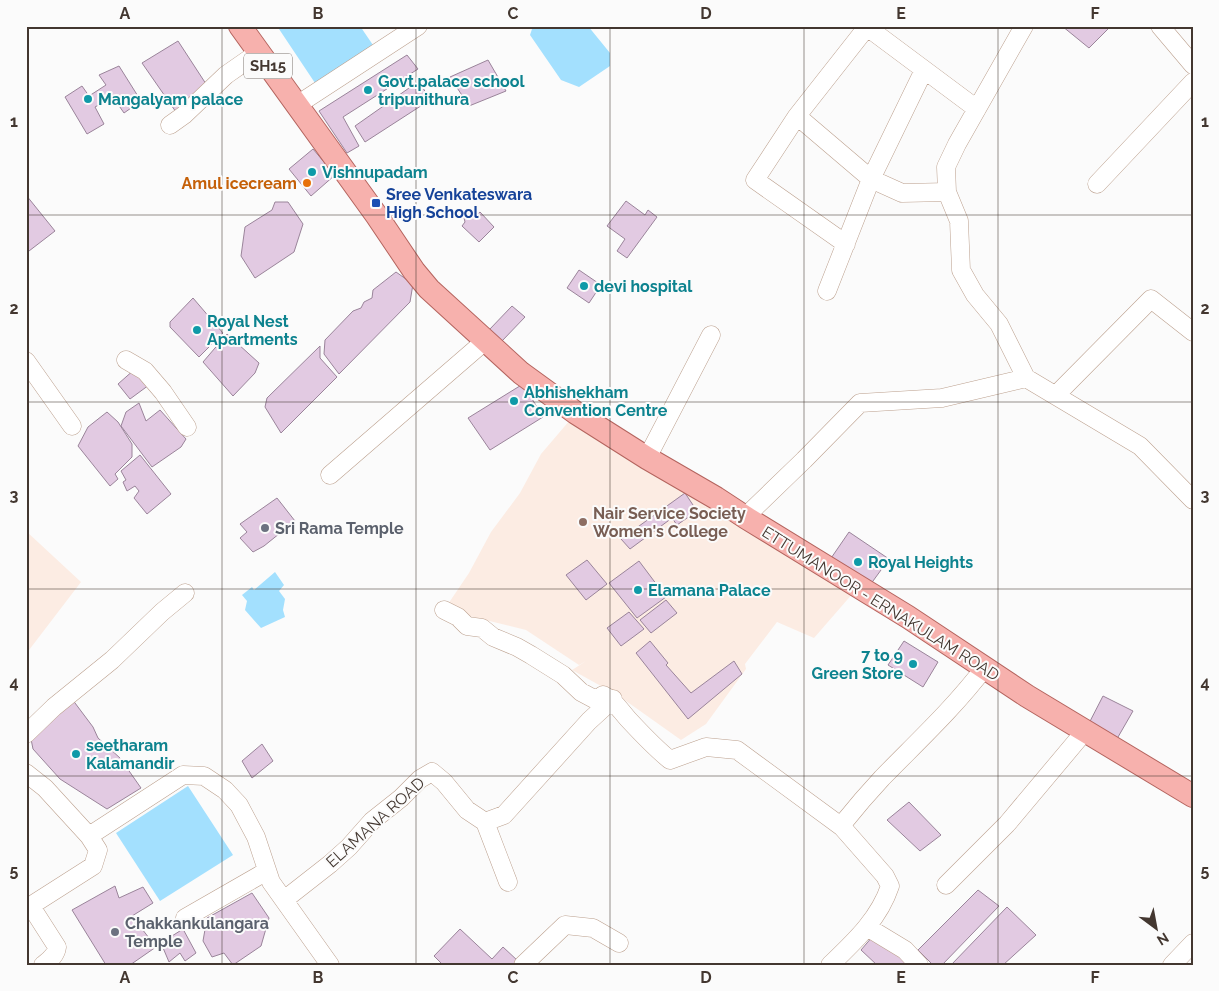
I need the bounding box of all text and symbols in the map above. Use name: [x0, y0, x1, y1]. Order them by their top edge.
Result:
text: A: [120, 4, 131, 23]
text: B: [313, 4, 324, 23]
text: C: [508, 4, 519, 23]
text: D: [700, 4, 712, 23]
text: E: [896, 4, 906, 23]
text: F: [1090, 4, 1100, 23]
road number: SH15: [244, 54, 292, 78]
place label: Govt.palace school tripunithura: [378, 72, 525, 109]
marker: Govt.palace school tripunithura: [362, 84, 374, 96]
place label: Mangalyam palace: [98, 90, 244, 109]
marker: Mangalyam palace: [82, 93, 94, 105]
text: 1: [10, 112, 18, 131]
text: 1: [1201, 112, 1209, 131]
place label: Vishnupadam: [322, 163, 428, 182]
marker: Vishnupadam: [306, 166, 318, 178]
place label: Amul icecream: [182, 174, 297, 193]
marker: Amul icecream: [301, 177, 313, 189]
place label: Sree Venkateswara High School: [386, 185, 532, 222]
marker: Sree Venkateswara High School: [370, 197, 382, 209]
place label: devi hospital: [594, 277, 693, 296]
marker: devi hospital: [578, 280, 590, 292]
text: 2: [9, 299, 19, 318]
text: 2: [1200, 299, 1210, 318]
place label: Royal Nest Apartments: [207, 312, 298, 349]
marker: Royal Nest Apartments: [191, 324, 203, 336]
place label: Abhishekham Convention Centre: [524, 383, 668, 420]
marker: Abhishekham Convention Centre: [508, 395, 520, 407]
text: 3: [10, 486, 19, 505]
text: 3: [1201, 486, 1210, 505]
place label: Nair Service Society Women's College: [593, 504, 746, 541]
marker: Nair Service Society Women's College: [577, 516, 589, 528]
place label: Sri Rama Temple: [275, 519, 404, 538]
marker: Sri Rama Temple: [259, 522, 271, 534]
street label: ETTUMANOOR - ERNAKULAM ROAD: [759, 522, 1003, 685]
place label: Royal Heights: [868, 553, 973, 572]
marker: Royal Heights: [852, 556, 864, 568]
place label: Elamana Palace: [648, 581, 771, 600]
marker: Elamana Palace: [632, 584, 644, 596]
place label: 7 to 9 Green Store: [812, 646, 903, 683]
marker: 7 to 9 Green Store: [907, 658, 919, 670]
text: 4: [9, 673, 19, 692]
text: 4: [1200, 673, 1210, 692]
place label: seetharam Kalamandir: [86, 736, 174, 773]
marker: seetharam Kalamandir: [70, 748, 82, 760]
street label: ELAMANA ROAD: [322, 773, 428, 872]
text: 5: [10, 861, 19, 880]
text: 5: [1201, 861, 1210, 880]
north arrow: [1132, 904, 1182, 954]
place label: Chakkankulangara Temple: [125, 914, 269, 951]
marker: Chakkankulangara Temple: [109, 926, 121, 938]
text: N: [1154, 929, 1172, 949]
text: A: [120, 968, 131, 987]
text: B: [313, 968, 324, 987]
text: C: [508, 968, 519, 987]
text: D: [700, 968, 712, 987]
text: E: [896, 968, 906, 987]
text: F: [1090, 968, 1100, 987]

